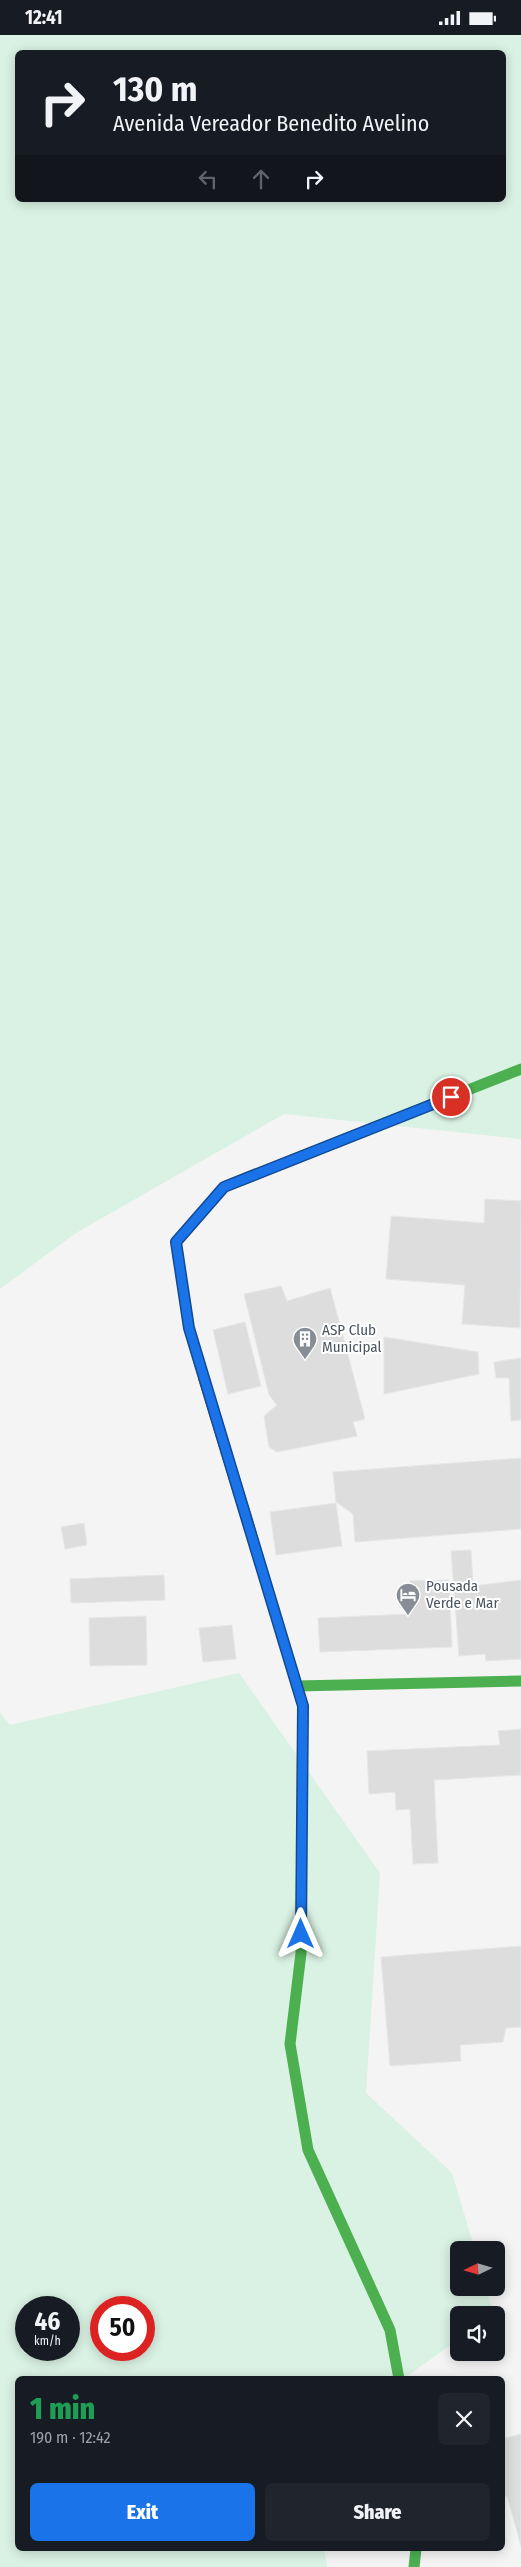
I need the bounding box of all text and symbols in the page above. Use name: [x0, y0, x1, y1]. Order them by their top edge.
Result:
text: 12:41: [25, 6, 63, 29]
text: 130 m: [113, 68, 197, 110]
icon: right: [30, 70, 95, 135]
text: Avenida Vereador Benedito Avelino: [113, 110, 429, 137]
icon: left: [194, 165, 222, 193]
icon: ahead: [247, 165, 275, 193]
icon: right: [300, 165, 328, 193]
pin: [430, 1076, 472, 1118]
icon: arrive: [437, 1083, 465, 1111]
place label: ASP Club Municipal: [322, 1321, 381, 1356]
building icon: ASP Club Municipal: [292, 1326, 318, 1360]
place label: Pousada Verde e Mar: [426, 1577, 499, 1612]
hotel icon: Pousada Verde e Mar: [395, 1582, 421, 1616]
position arrow: [274, 1907, 326, 1959]
north arrow: [450, 2241, 505, 2296]
map controls: [450, 2241, 505, 2361]
speed limit sign: 50: [90, 2296, 155, 2361]
button: sound: [450, 2306, 505, 2361]
text: 46: [35, 2307, 60, 2337]
text: km/h: [34, 2334, 61, 2348]
text: 1 min: [30, 2391, 95, 2427]
button: close: [438, 2393, 490, 2445]
text: 190 m · 12:42: [30, 2428, 111, 2447]
button: Exit: [30, 2483, 255, 2541]
button: Share: [265, 2483, 490, 2541]

